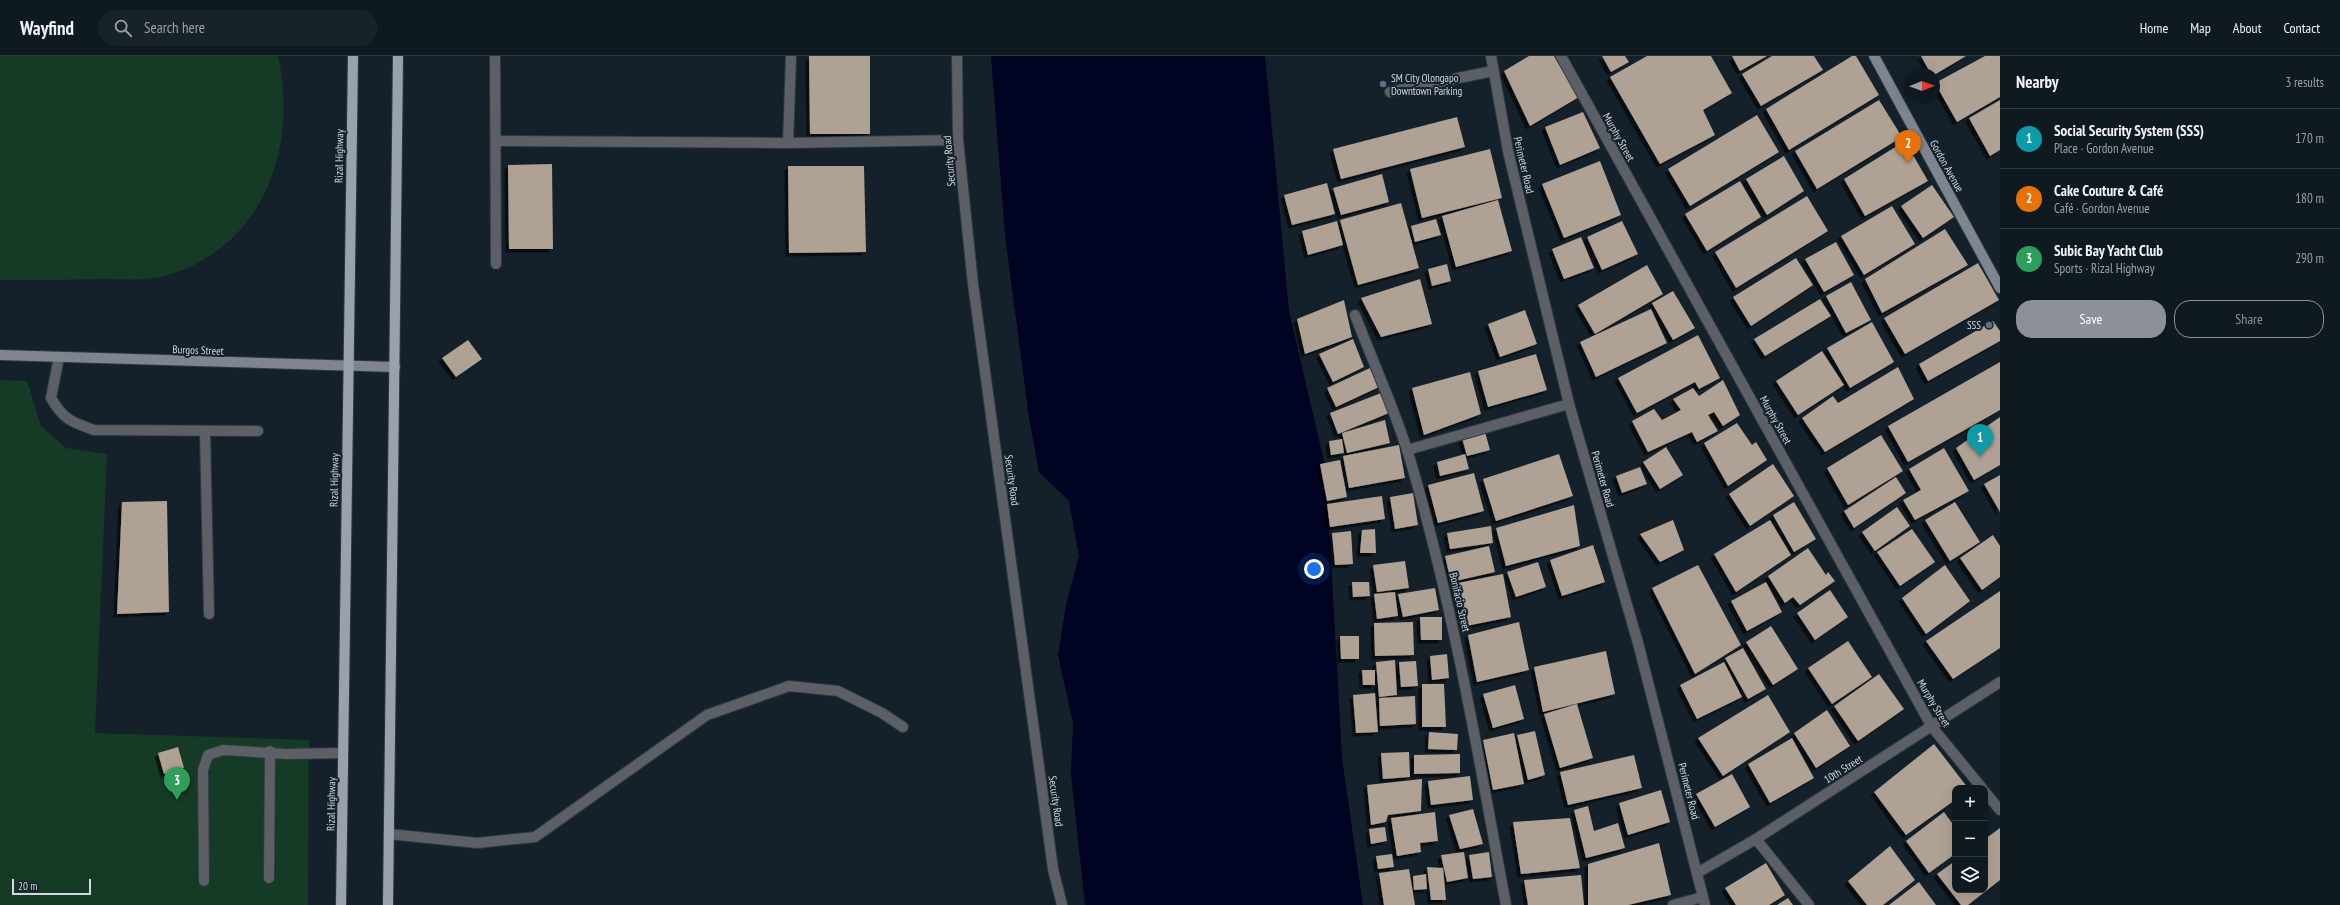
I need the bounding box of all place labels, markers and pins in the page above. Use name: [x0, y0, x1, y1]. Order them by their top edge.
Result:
place label: SM City Olongapo Downtown Parking: [1391, 71, 1463, 98]
marker: SM City Olongapo Downtown Parking: [1378, 79, 1388, 89]
pin: 2: [1895, 130, 1921, 163]
place label: SSS: [1967, 318, 1981, 332]
marker: SSS: [1984, 320, 1994, 330]
pin: 1: [1967, 424, 1993, 457]
pin: 3: [164, 767, 190, 800]

